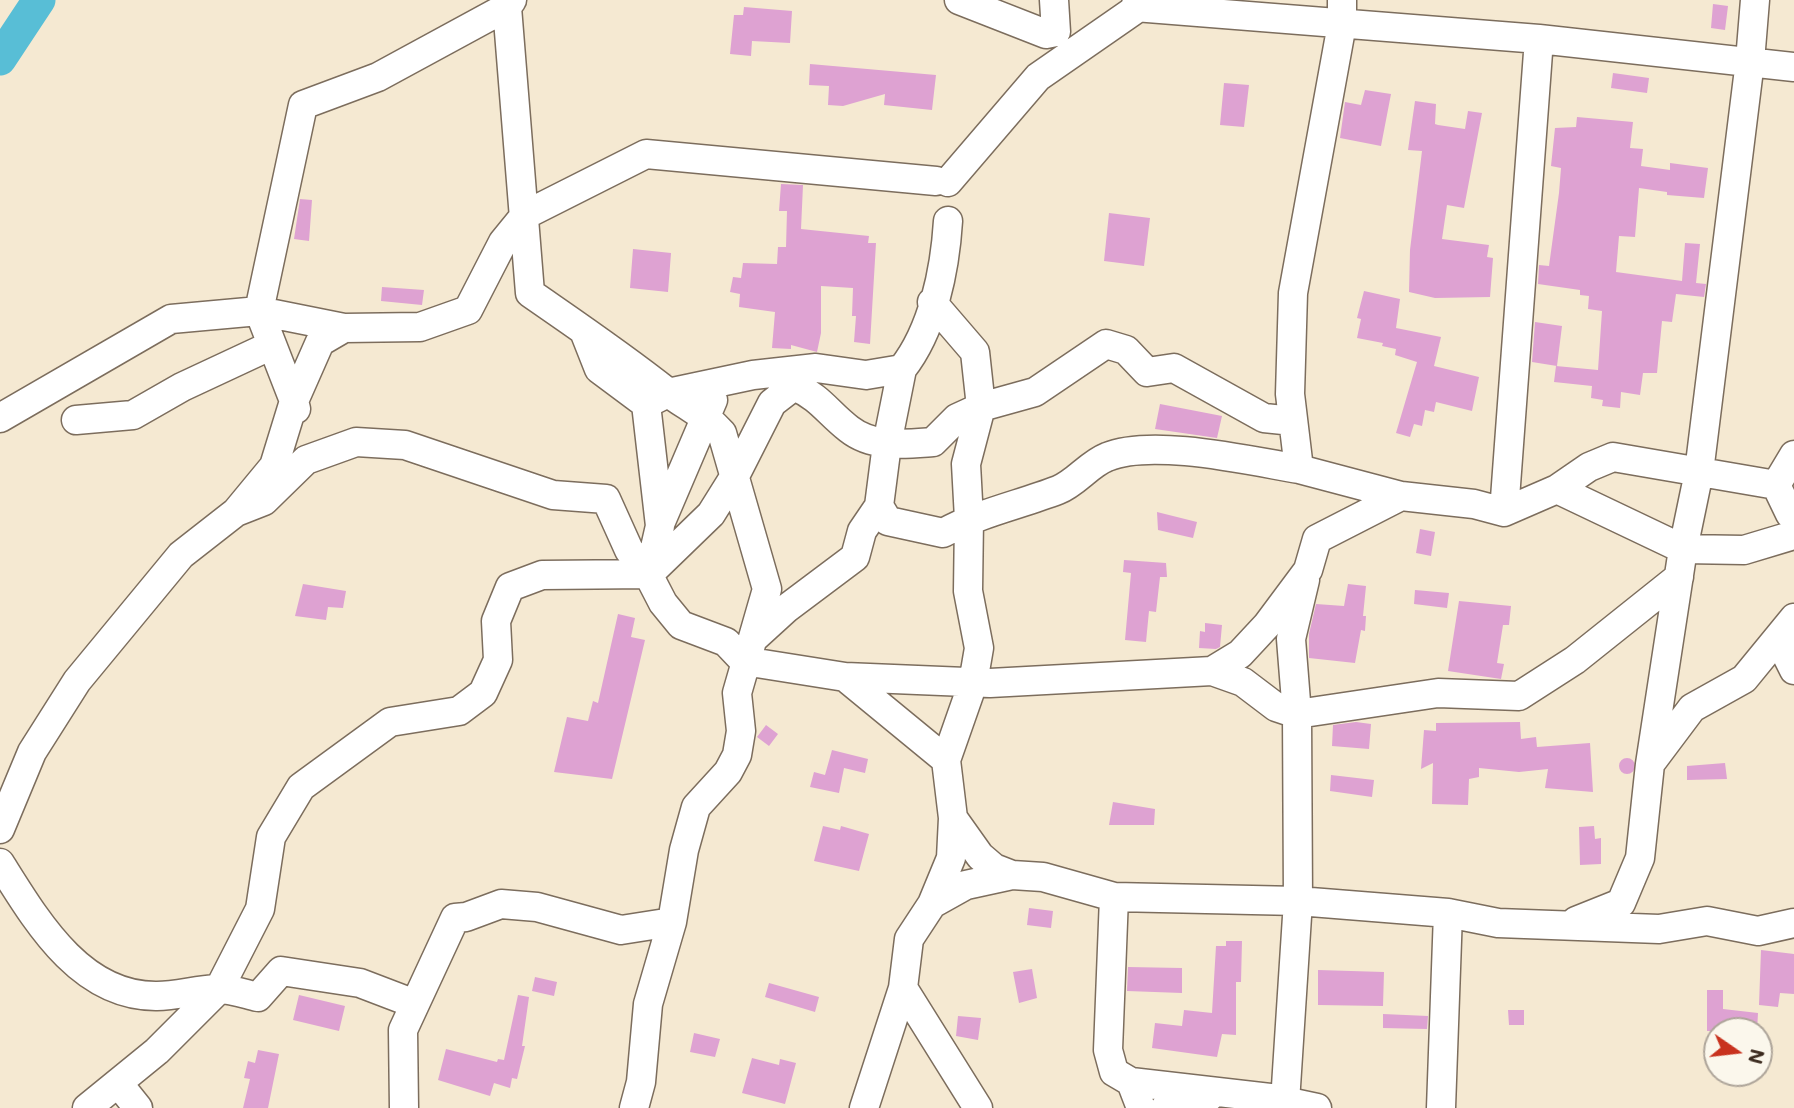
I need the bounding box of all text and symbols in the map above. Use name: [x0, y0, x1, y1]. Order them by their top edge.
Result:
north arrow: [1703, 1017, 1773, 1087]
text: N: [1743, 1047, 1771, 1067]

